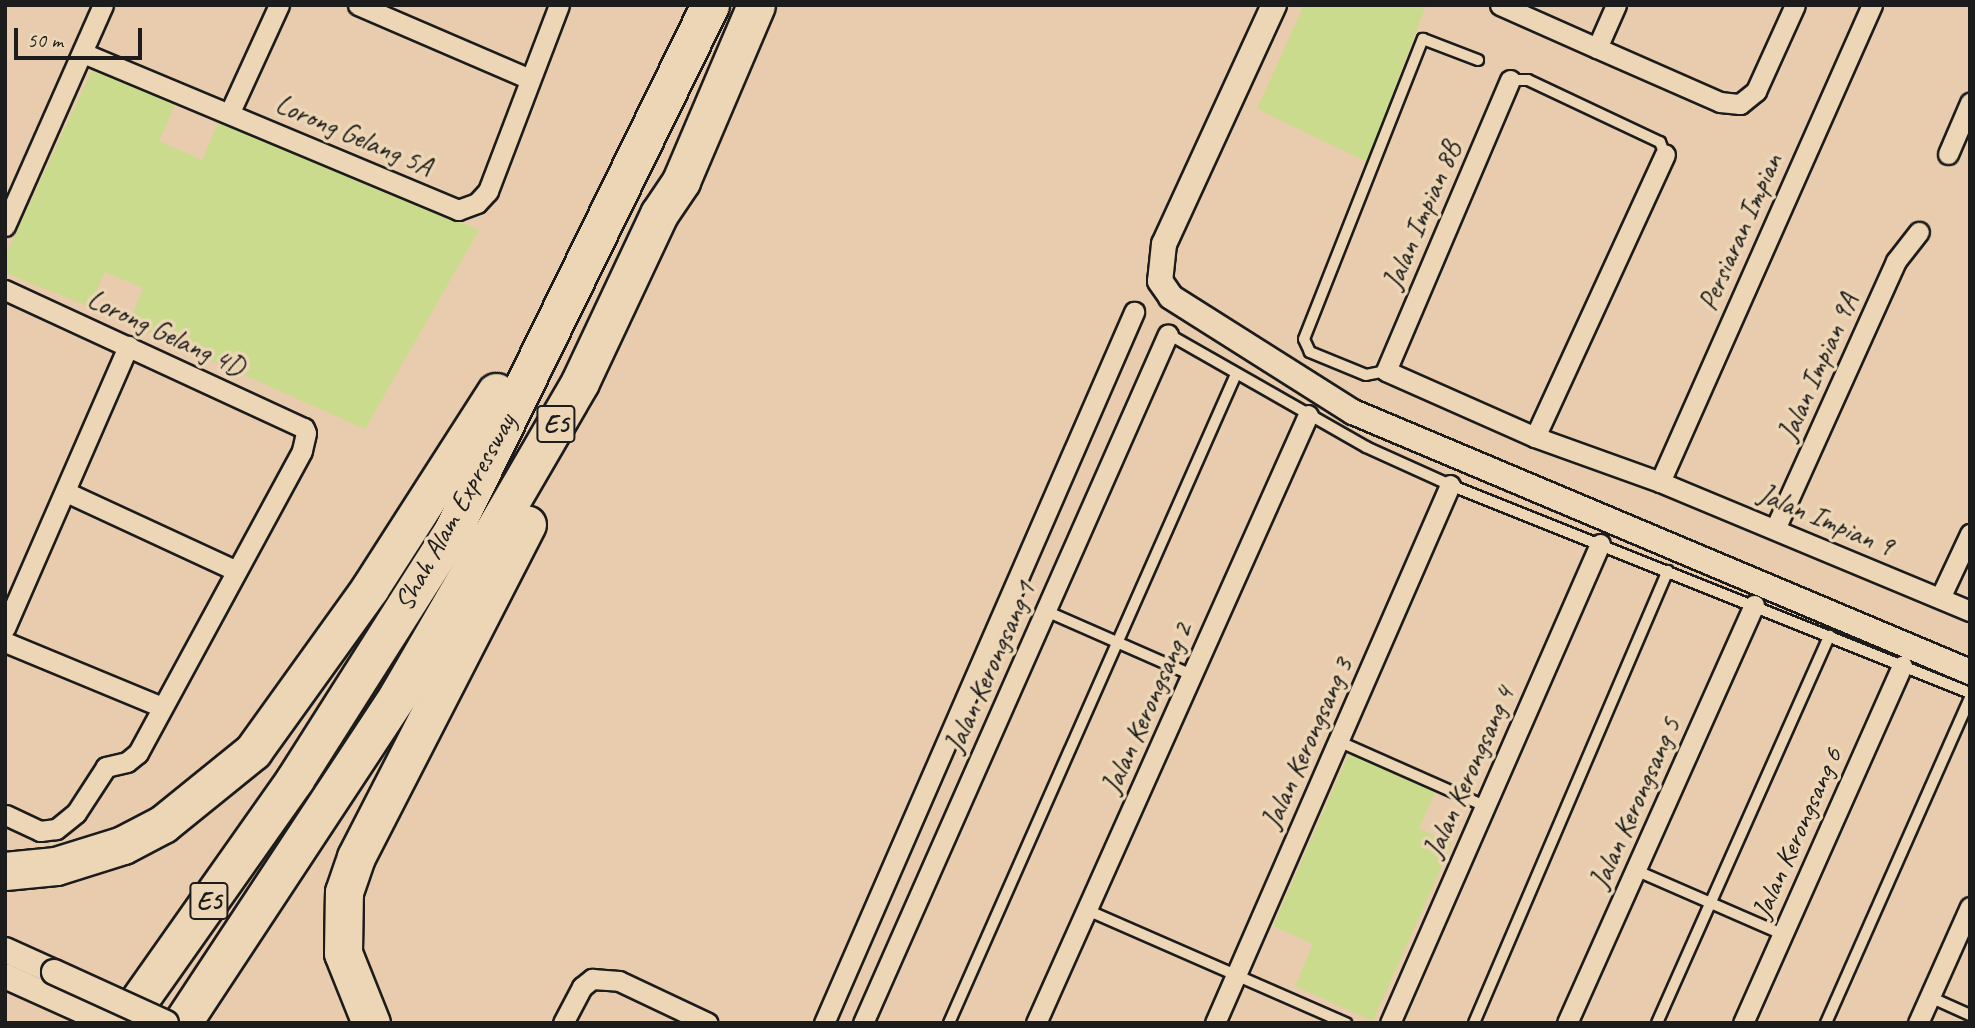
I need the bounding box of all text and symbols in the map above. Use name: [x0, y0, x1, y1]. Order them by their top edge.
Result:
scale bar: [18, 14, 145, 58]
text: 50 m: [27, 27, 63, 53]
street label: Lorong Gelang 5A: [271, 87, 437, 183]
street label: Jalan Impian 8B: [1376, 136, 1468, 294]
street label: Persiaran Impian: [1691, 149, 1789, 315]
street label: Lorong Gelang 4D: [83, 282, 249, 384]
street label: Jalan Impian 9A: [1771, 289, 1865, 445]
road number: E5: [535, 402, 577, 446]
street label: Shah Alam Expressway: [386, 406, 524, 618]
street label: Jalan Impian 9: [1754, 477, 1898, 563]
street label: Jalan Kerongsang 1: [937, 576, 1043, 758]
street label: Jalan Kerongsang 2: [1094, 617, 1200, 799]
street label: Jalan Kerongsang 3: [1254, 652, 1360, 834]
street label: Jalan Kerongsang 4: [1416, 681, 1522, 863]
street label: Jalan Kerongsang 5: [1582, 712, 1688, 894]
street label: Jalan Kerongsang 6: [1744, 742, 1850, 924]
road number: E5: [188, 879, 230, 924]

